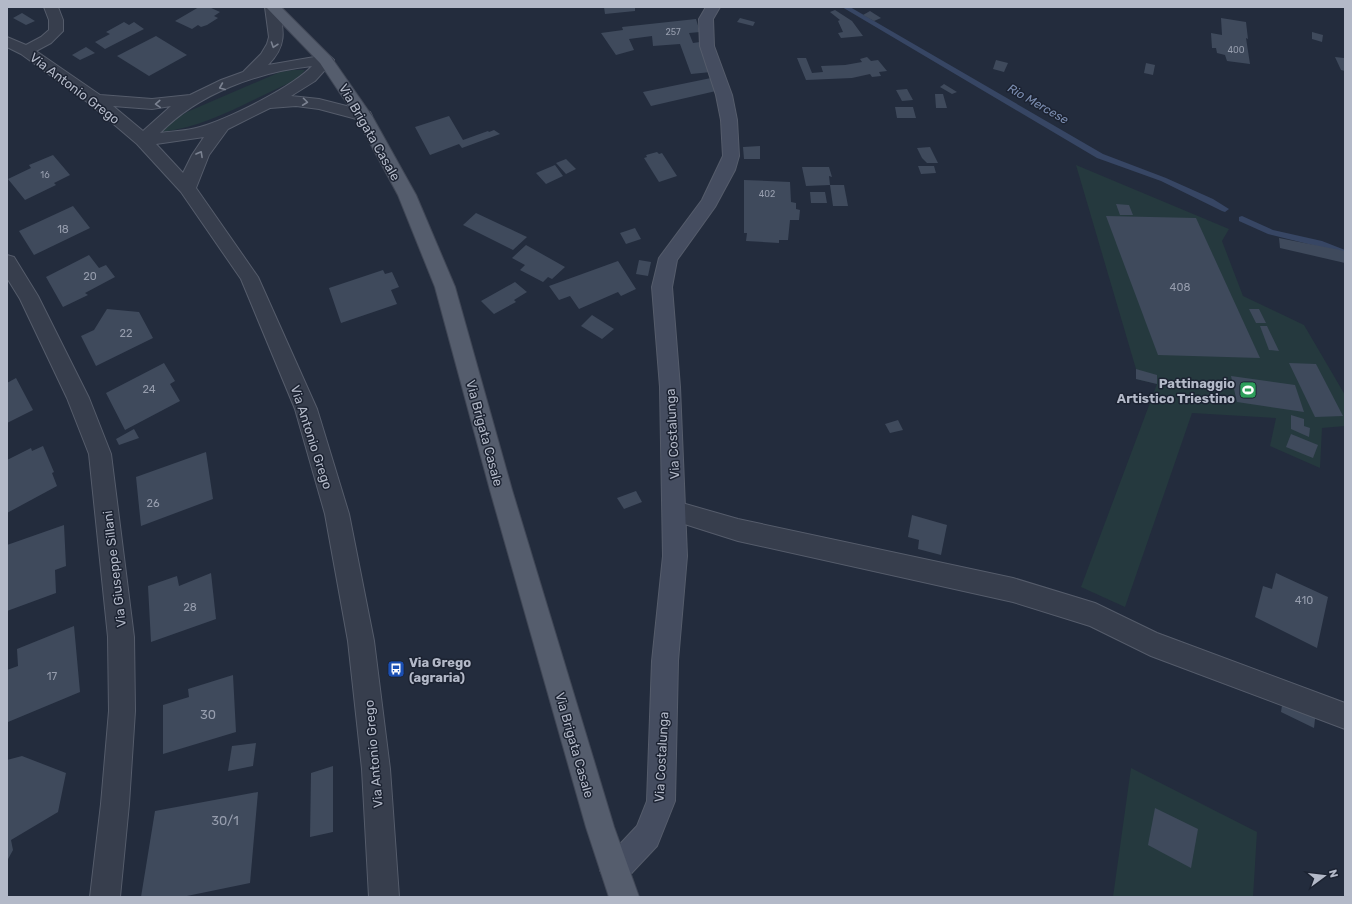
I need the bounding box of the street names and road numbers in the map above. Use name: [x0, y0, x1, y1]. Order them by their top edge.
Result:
street label: Via Antonio Grego: [26, 50, 123, 128]
street label: Via Brigata Casale: [335, 81, 403, 184]
street label: Via Brigata Casale: [462, 378, 506, 488]
street label: Via Antonio Grego: [287, 383, 335, 491]
street label: Via Costalunga: [663, 388, 683, 480]
street label: Via Giuseppe Sillani: [100, 510, 129, 628]
street label: Via Brigata Casale: [551, 691, 597, 800]
street label: Via Antonio Grego: [361, 699, 387, 809]
street label: Via Costalunga: [652, 711, 672, 803]

